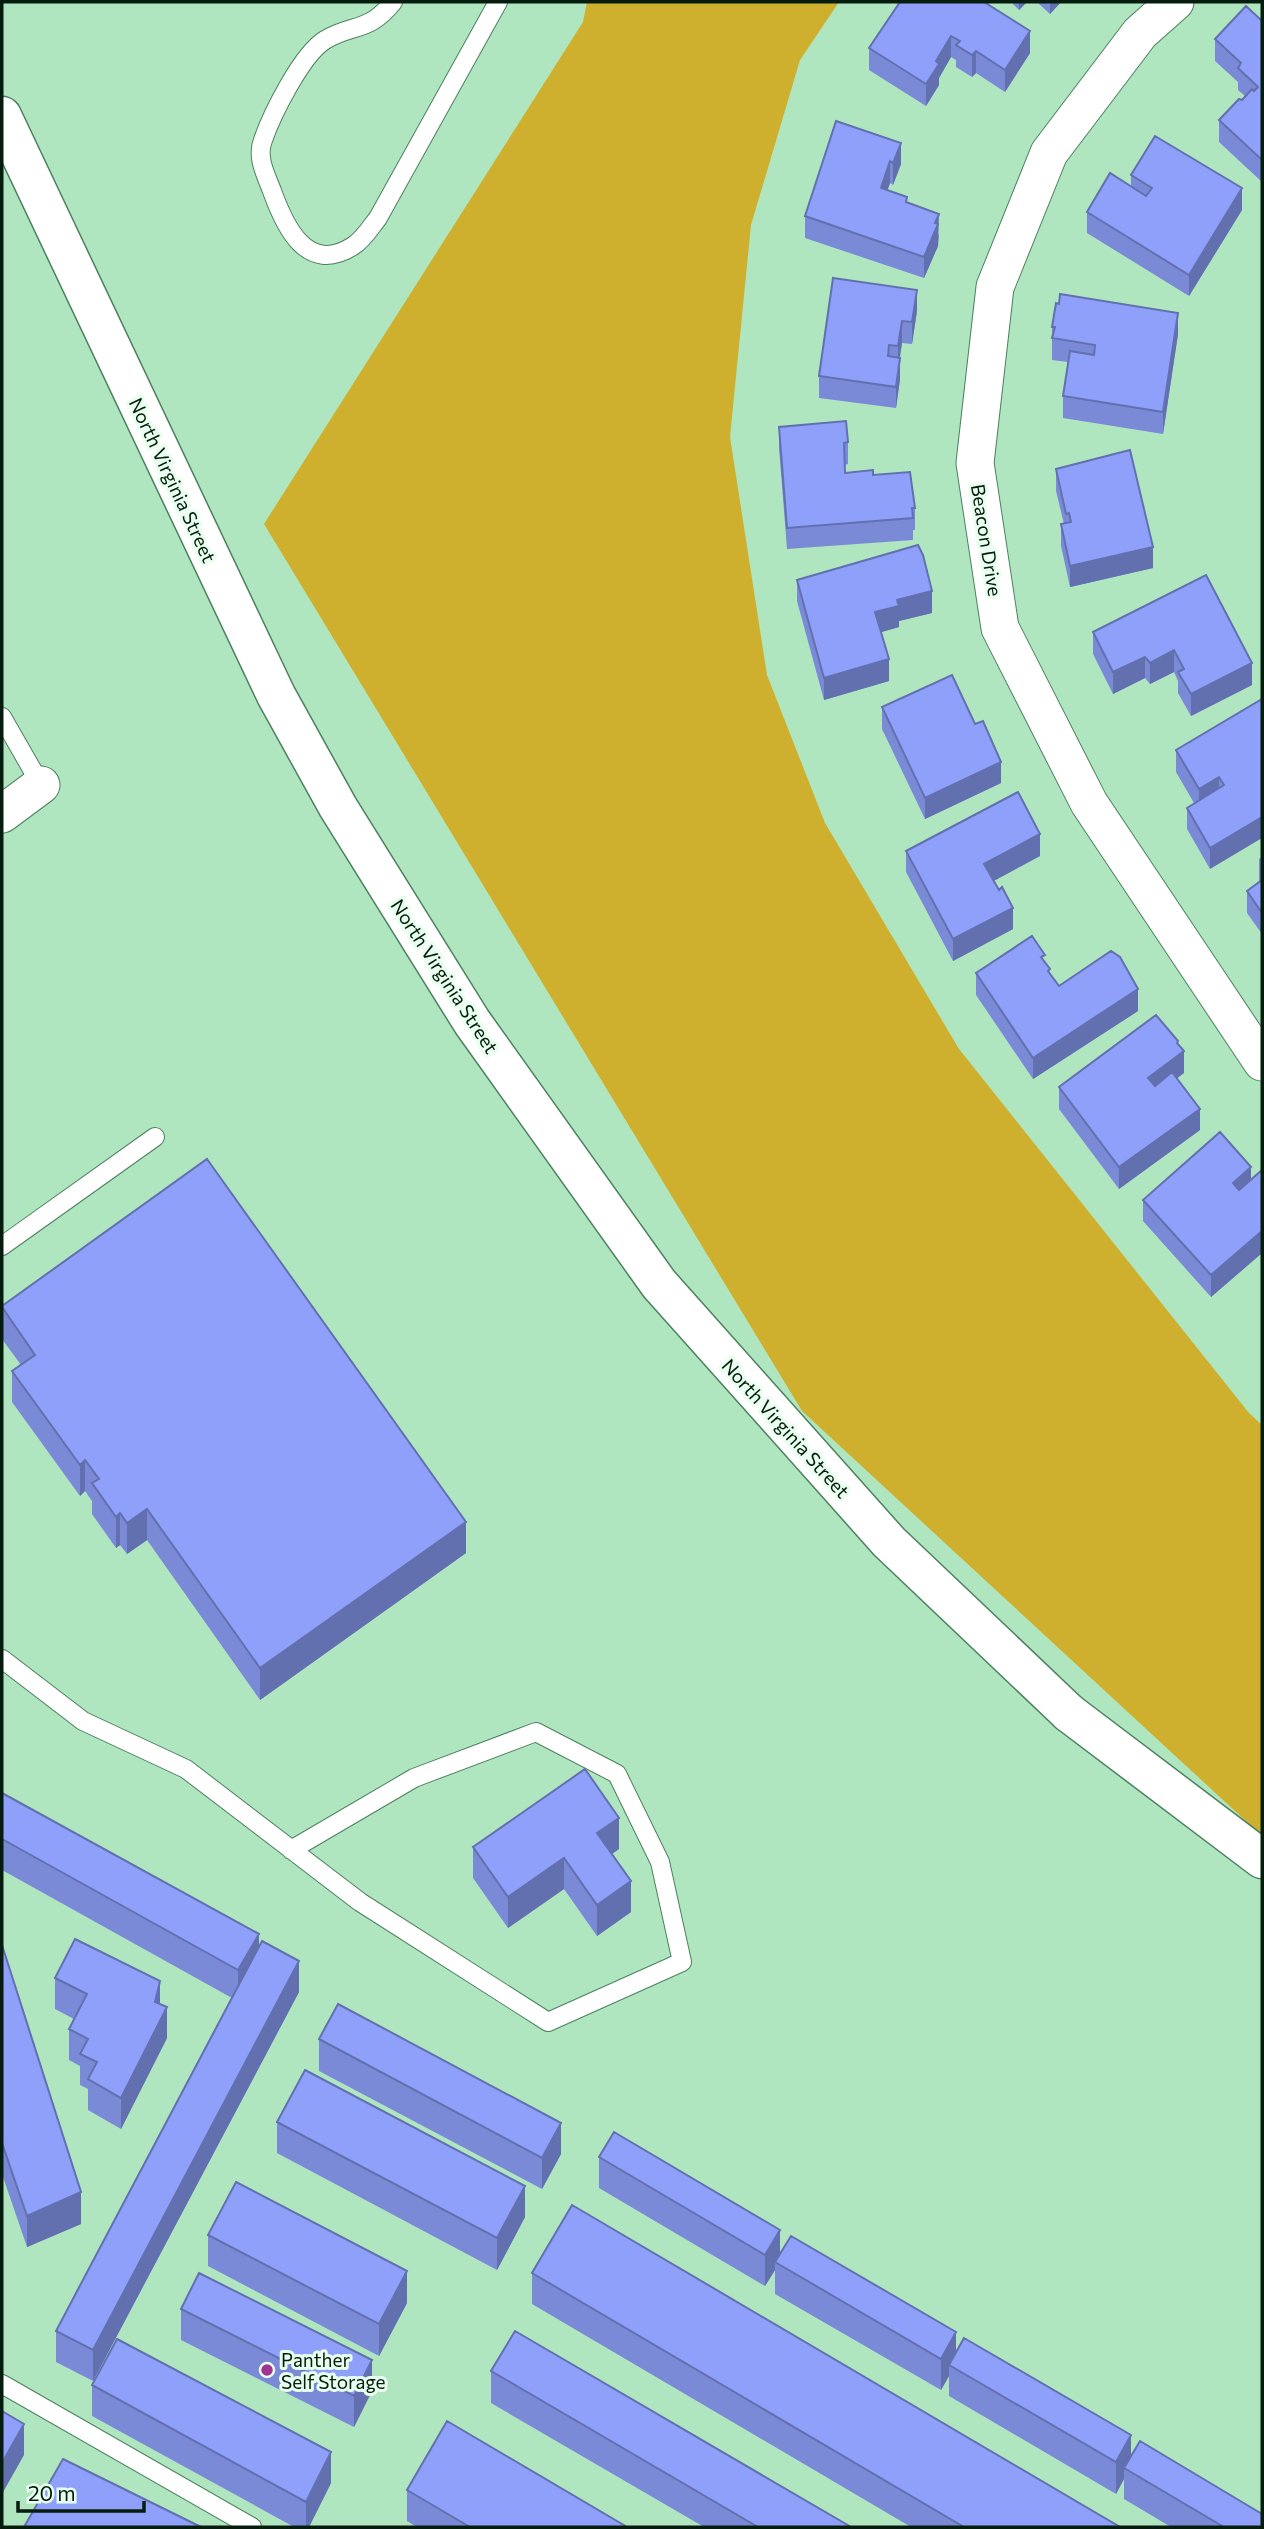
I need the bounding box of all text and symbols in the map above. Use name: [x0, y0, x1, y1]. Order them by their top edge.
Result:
street label: North Virginia Street: [125, 394, 221, 566]
street label: Beacon Drive: [967, 482, 1007, 598]
street label: North Virginia Street: [387, 895, 504, 1058]
street label: North Virginia Street: [717, 1354, 855, 1502]
place label: Panther Self Storage: [281, 2348, 386, 2393]
marker: Panther Self Storage: [259, 2362, 275, 2378]
scale bar: [18, 2470, 144, 2514]
text: 20 m: [28, 2480, 76, 2505]

